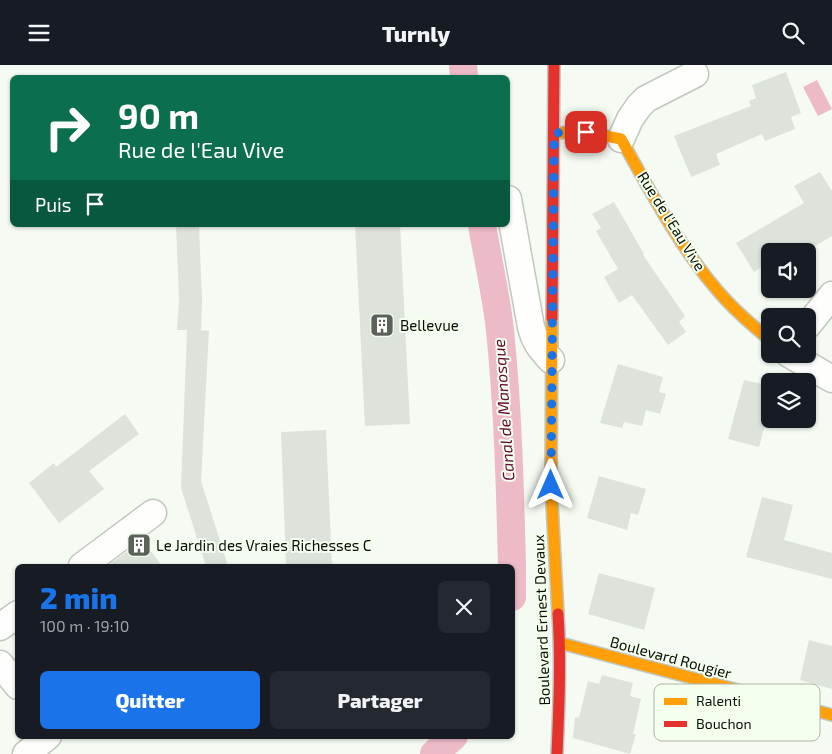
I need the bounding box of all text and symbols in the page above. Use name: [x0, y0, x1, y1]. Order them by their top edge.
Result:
icon: menu: [25, 19, 53, 47]
icon: search: [779, 19, 807, 47]
text: Turnly: [382, 20, 450, 46]
text: 90 m: [118, 94, 199, 136]
icon: right: [35, 95, 100, 160]
pin: [565, 111, 607, 153]
icon: arrive: [572, 118, 600, 146]
text: Rue de l'Eau Vive: [118, 136, 284, 162]
street label: Rue de l'Eau Vive: [634, 168, 710, 274]
icon: arrive: [81, 190, 109, 218]
text: Puis: [35, 193, 71, 216]
map controls: [761, 243, 816, 428]
button: sound: [761, 243, 816, 298]
button: search: [761, 308, 816, 363]
building icon: Bellevue: [369, 312, 395, 338]
place label: Bellevue: [400, 316, 459, 334]
water label: Canal de Manosque: [489, 338, 517, 482]
button: layers: [761, 373, 816, 428]
position arrow: [524, 458, 576, 510]
building icon: Le Jardin des Vraies Richesses C: [126, 532, 152, 558]
street label: Boulevard Ernest Devaux: [529, 534, 553, 706]
place label: Le Jardin des Vraies Richesses C: [156, 536, 372, 554]
text: 2 min: [40, 579, 118, 615]
button: close: [438, 581, 490, 633]
text: 100 m · 19:10: [40, 616, 129, 635]
street label: Boulevard Rougier: [608, 632, 734, 682]
button: Quitter: [40, 671, 260, 729]
button: Partager: [270, 671, 490, 729]
legend: [654, 684, 820, 741]
text: Ralenti: [696, 692, 741, 709]
text: Bouchon: [696, 715, 752, 732]

